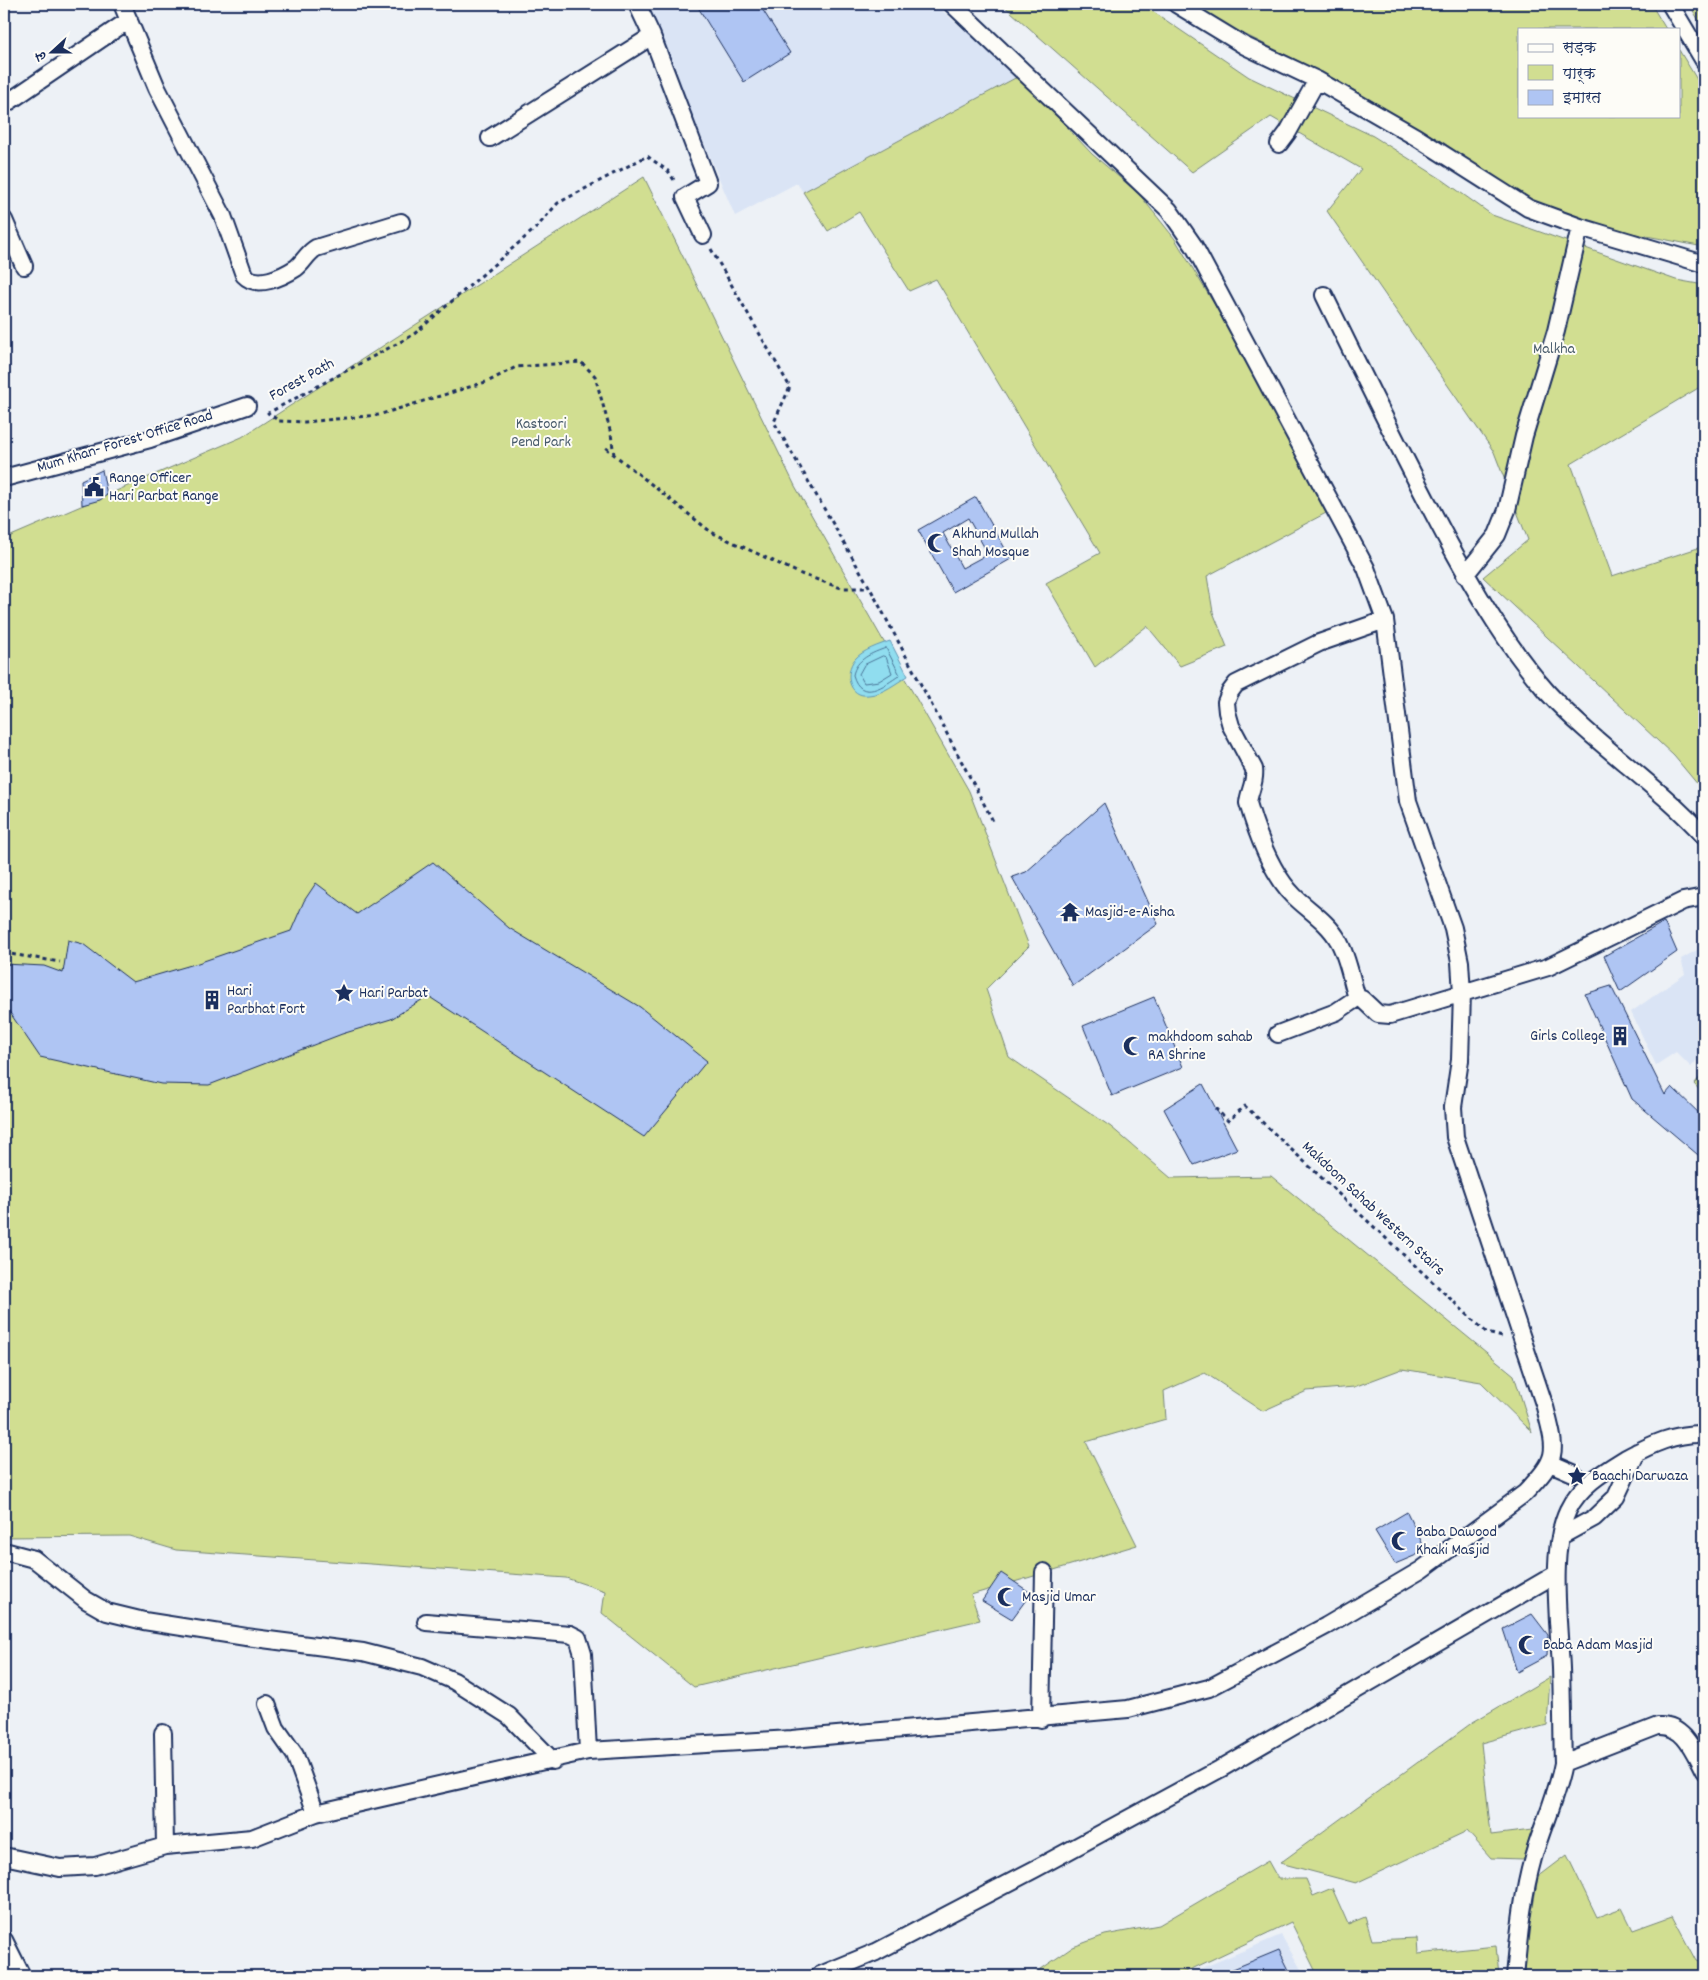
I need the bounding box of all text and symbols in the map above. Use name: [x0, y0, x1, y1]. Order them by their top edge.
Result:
north arrow: [28, 28, 78, 78]
legend: [1518, 28, 1680, 118]
text: सड़क: [1562, 38, 1597, 60]
text: उ: [31, 48, 53, 64]
text: पार्क: [1562, 64, 1596, 86]
text: इमारत: [1562, 88, 1602, 110]
park label: Malkha: [1533, 338, 1576, 361]
street label: Forest Path: [265, 353, 339, 407]
street label: Mum Khan- Forest Office Road: [34, 404, 216, 480]
park label: Kastoori Pend Park: [511, 413, 571, 454]
place label: Range Officer Hari Parbat Range: [109, 467, 219, 508]
public building icon: Range Officer Hari Parbat Range: [83, 476, 105, 498]
place label: Akhund Mullah Shah Mosque: [952, 523, 1039, 564]
mosque icon: Akhund Mullah Shah Mosque: [926, 532, 948, 554]
temple icon: Masjid-e-Aisha: [1059, 901, 1081, 923]
place label: Masjid-e-Aisha: [1085, 901, 1175, 924]
place label: Hari Parbhat Fort: [227, 980, 305, 1021]
place icon: Hari Parbat: [333, 982, 355, 1004]
place label: Hari Parbat: [359, 982, 428, 1005]
building icon: Hari Parbhat Fort: [201, 989, 223, 1011]
place label: Girls College: [1530, 1025, 1605, 1048]
building icon: Girls College: [1609, 1025, 1631, 1047]
place label: makhdoom sahab RA Shrine: [1148, 1026, 1253, 1067]
mosque icon: makhdoom sahab RA Shrine: [1122, 1035, 1144, 1057]
street label: Makdoom Sahab Western Stairs: [1296, 1136, 1450, 1282]
place icon: Baachi Darwaza: [1566, 1465, 1588, 1487]
place label: Baachi Darwaza: [1592, 1465, 1689, 1488]
place label: Baba Dawood Khaki Masjid: [1416, 1521, 1497, 1562]
mosque icon: Baba Dawood Khaki Masjid: [1390, 1530, 1412, 1552]
mosque icon: Masjid Umar: [996, 1586, 1018, 1608]
place label: Masjid Umar: [1022, 1586, 1096, 1609]
mosque icon: Baba Adam Masjid: [1517, 1634, 1539, 1656]
place label: Baba Adam Masjid: [1543, 1634, 1653, 1657]

